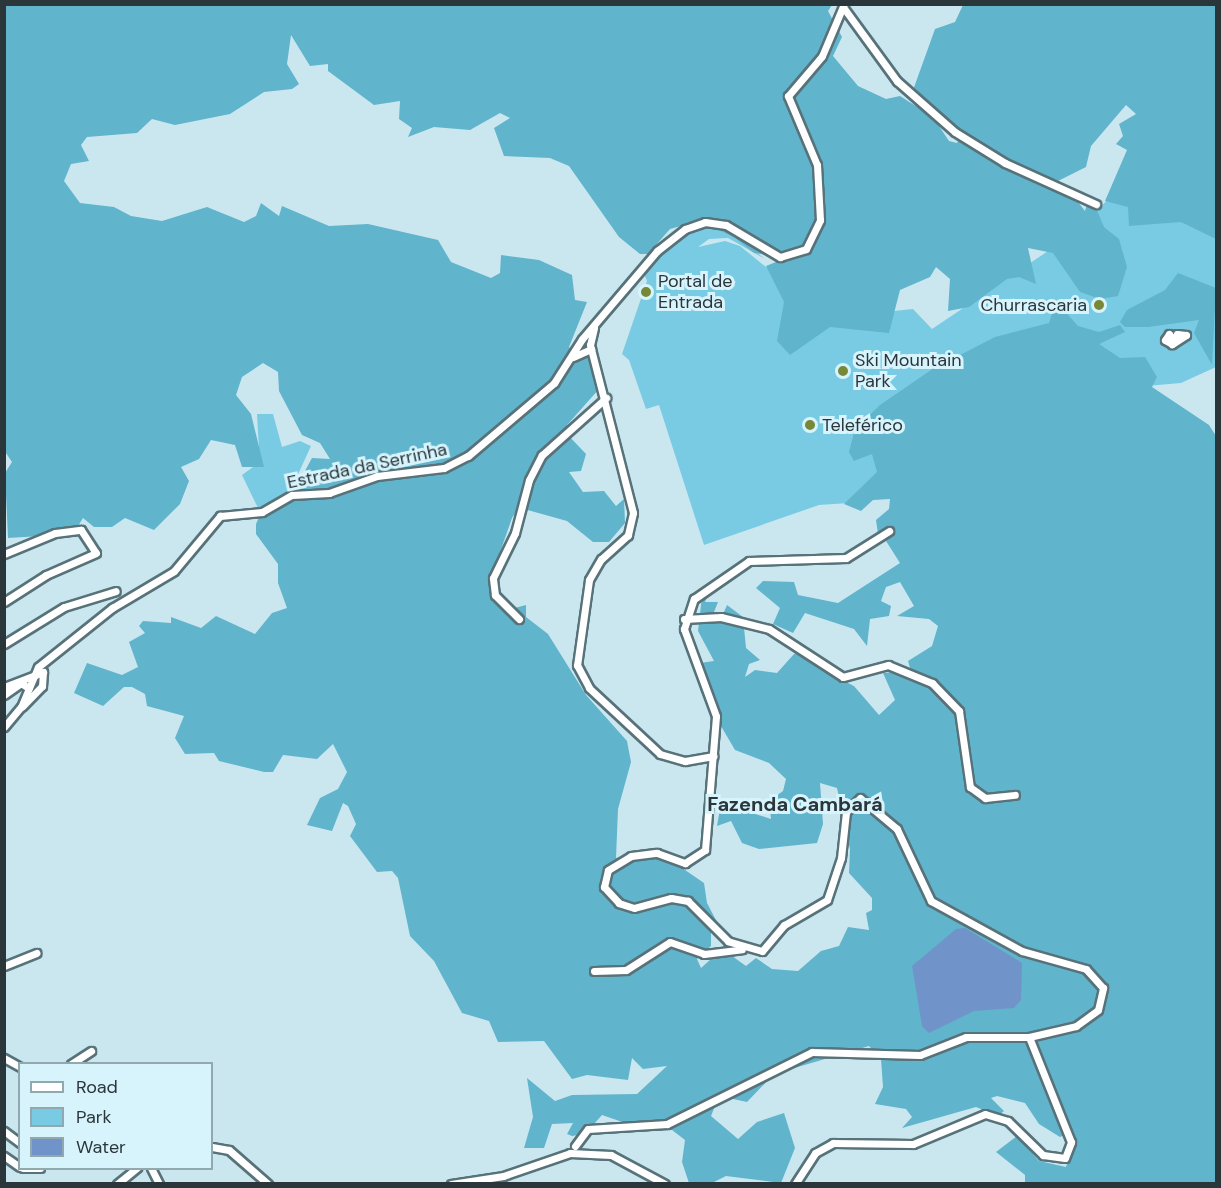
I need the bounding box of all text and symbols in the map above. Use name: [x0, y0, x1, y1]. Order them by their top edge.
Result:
place label: Portal de Entrada: [658, 271, 732, 314]
marker: Portal de Entrada: [639, 285, 653, 299]
place label: Churrascaria: [980, 294, 1087, 316]
marker: Churrascaria: [1092, 298, 1106, 312]
place label: Ski Mountain Park: [855, 350, 962, 392]
marker: Ski Mountain Park: [836, 364, 850, 378]
place label: Teleférico: [822, 414, 903, 436]
marker: Teleférico: [803, 418, 817, 432]
street label: Estrada da Serrinha: [285, 439, 449, 493]
district label: Fazenda Cambará: [707, 792, 883, 816]
legend: [18, 1062, 213, 1170]
text: Road: [76, 1075, 118, 1099]
text: Park: [76, 1105, 112, 1129]
text: Water: [76, 1135, 126, 1159]

